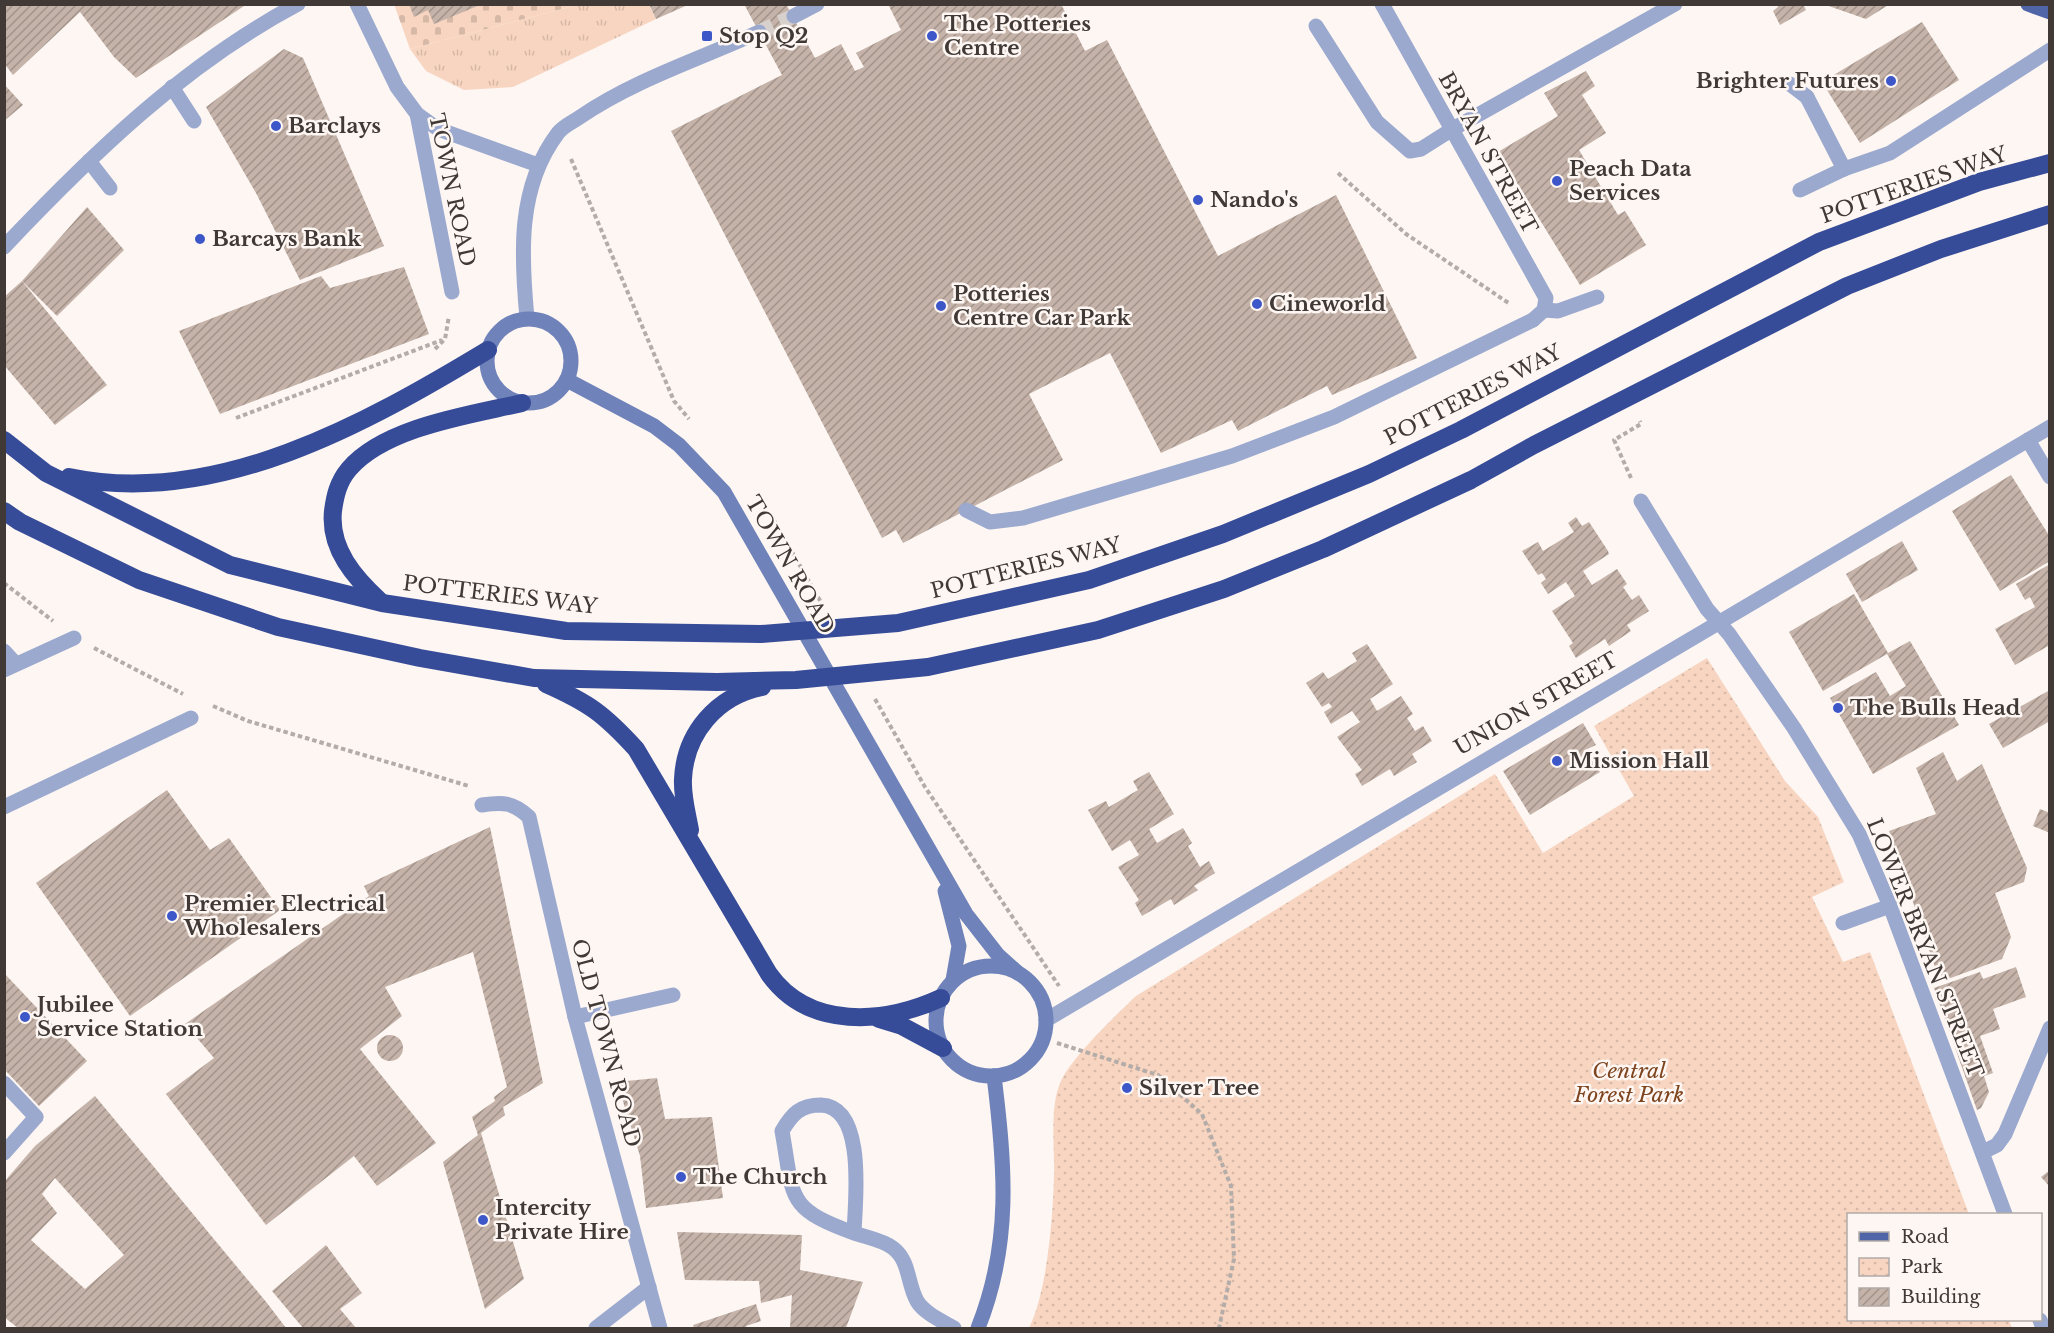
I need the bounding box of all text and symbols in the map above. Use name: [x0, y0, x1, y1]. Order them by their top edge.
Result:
place label: The Potteries Centre: [944, 11, 1091, 61]
place label: Stop Q2: [719, 23, 809, 49]
marker: Stop Q2: [700, 29, 714, 43]
marker: The Potteries Centre: [925, 29, 939, 43]
street label: BRYAN STREET: [1433, 68, 1543, 239]
place label: Brighter Futures: [1696, 68, 1879, 94]
marker: Brighter Futures: [1884, 74, 1898, 88]
street label: TOWN ROAD: [423, 111, 481, 269]
place label: Barclays: [288, 113, 381, 139]
marker: Barclays: [269, 119, 283, 133]
street label: POTTERIES WAY: [1817, 141, 2011, 229]
place label: Peach Data Services: [1569, 156, 1692, 206]
marker: Peach Data Services: [1550, 174, 1564, 188]
place label: Nando's: [1210, 187, 1299, 213]
marker: Nando's: [1191, 193, 1205, 207]
place label: Barcays Bank: [212, 226, 362, 252]
marker: Barcays Bank: [193, 232, 207, 246]
place label: Potteries Centre Car Park: [953, 281, 1131, 331]
place label: Cineworld: [1269, 291, 1386, 317]
marker: Cineworld: [1250, 297, 1264, 311]
marker: Potteries Centre Car Park: [934, 299, 948, 313]
street label: POTTERIES WAY: [1380, 339, 1567, 451]
street label: TOWN ROAD: [740, 491, 840, 639]
street label: POTTERIES WAY: [928, 532, 1125, 604]
street label: POTTERIES WAY: [401, 570, 599, 620]
street label: UNION STREET: [1450, 647, 1622, 761]
place label: The Bulls Head: [1850, 695, 2021, 721]
marker: The Bulls Head: [1831, 701, 1845, 715]
place label: Mission Hall: [1569, 748, 1710, 774]
marker: Mission Hall: [1550, 754, 1564, 768]
street label: LOWER BRYAN STREET: [1861, 815, 1989, 1082]
place label: Premier Electrical Wholesalers: [183, 891, 386, 941]
marker: Premier Electrical Wholesalers: [165, 909, 179, 923]
street label: OLD TOWN ROAD: [566, 936, 646, 1150]
place label: Jubilee Service Station: [33, 992, 203, 1042]
marker: Jubilee Service Station: [18, 1010, 32, 1024]
park label: Central Forest Park: [1573, 1058, 1684, 1108]
place label: Silver Tree: [1139, 1075, 1259, 1101]
marker: Silver Tree: [1120, 1081, 1134, 1095]
place label: The Church: [693, 1164, 828, 1190]
marker: The Church: [674, 1170, 688, 1184]
place label: Intercity Private Hire: [495, 1195, 629, 1245]
marker: Intercity Private Hire: [476, 1213, 490, 1227]
legend: [1847, 1213, 2042, 1321]
text: Road: [1901, 1226, 1949, 1248]
text: Park: [1901, 1256, 1943, 1278]
text: Building: [1901, 1286, 1980, 1308]

